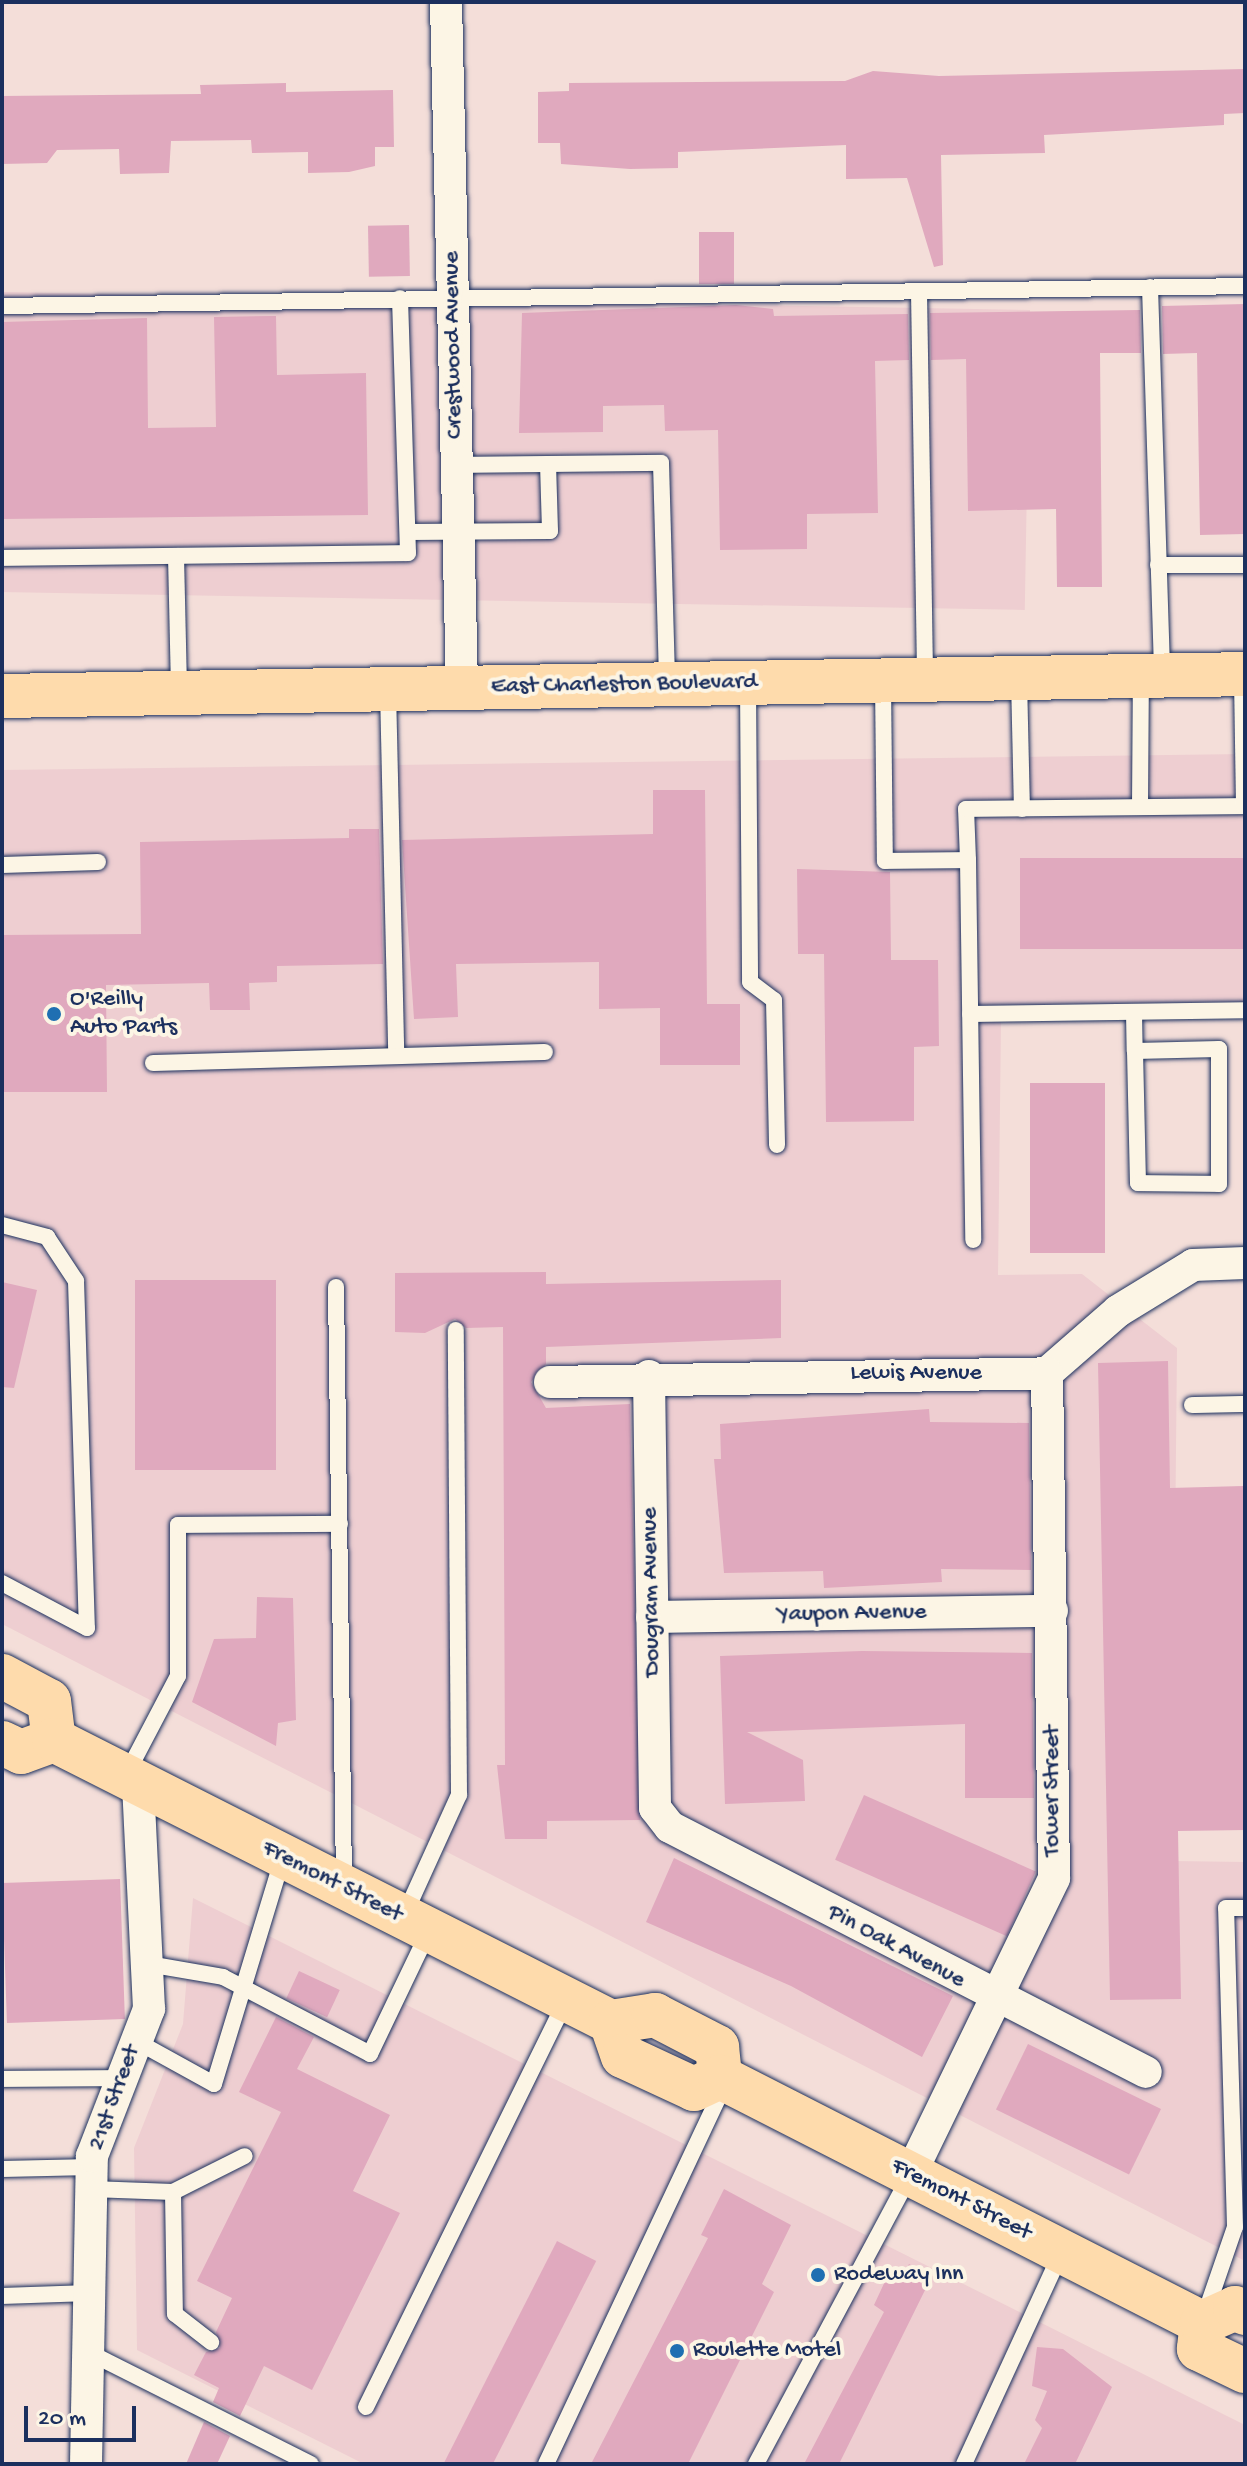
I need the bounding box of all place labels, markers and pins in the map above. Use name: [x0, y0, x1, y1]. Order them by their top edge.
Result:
place label: O'Reilly Auto Parts: [70, 986, 177, 1042]
marker: O'Reilly Auto Parts: [45, 1005, 63, 1023]
place label: Rodeway Inn: [834, 2261, 963, 2289]
marker: Rodeway Inn: [809, 2266, 827, 2284]
place label: Roulette Motel: [693, 2337, 841, 2365]
marker: Roulette Motel: [668, 2342, 686, 2360]

